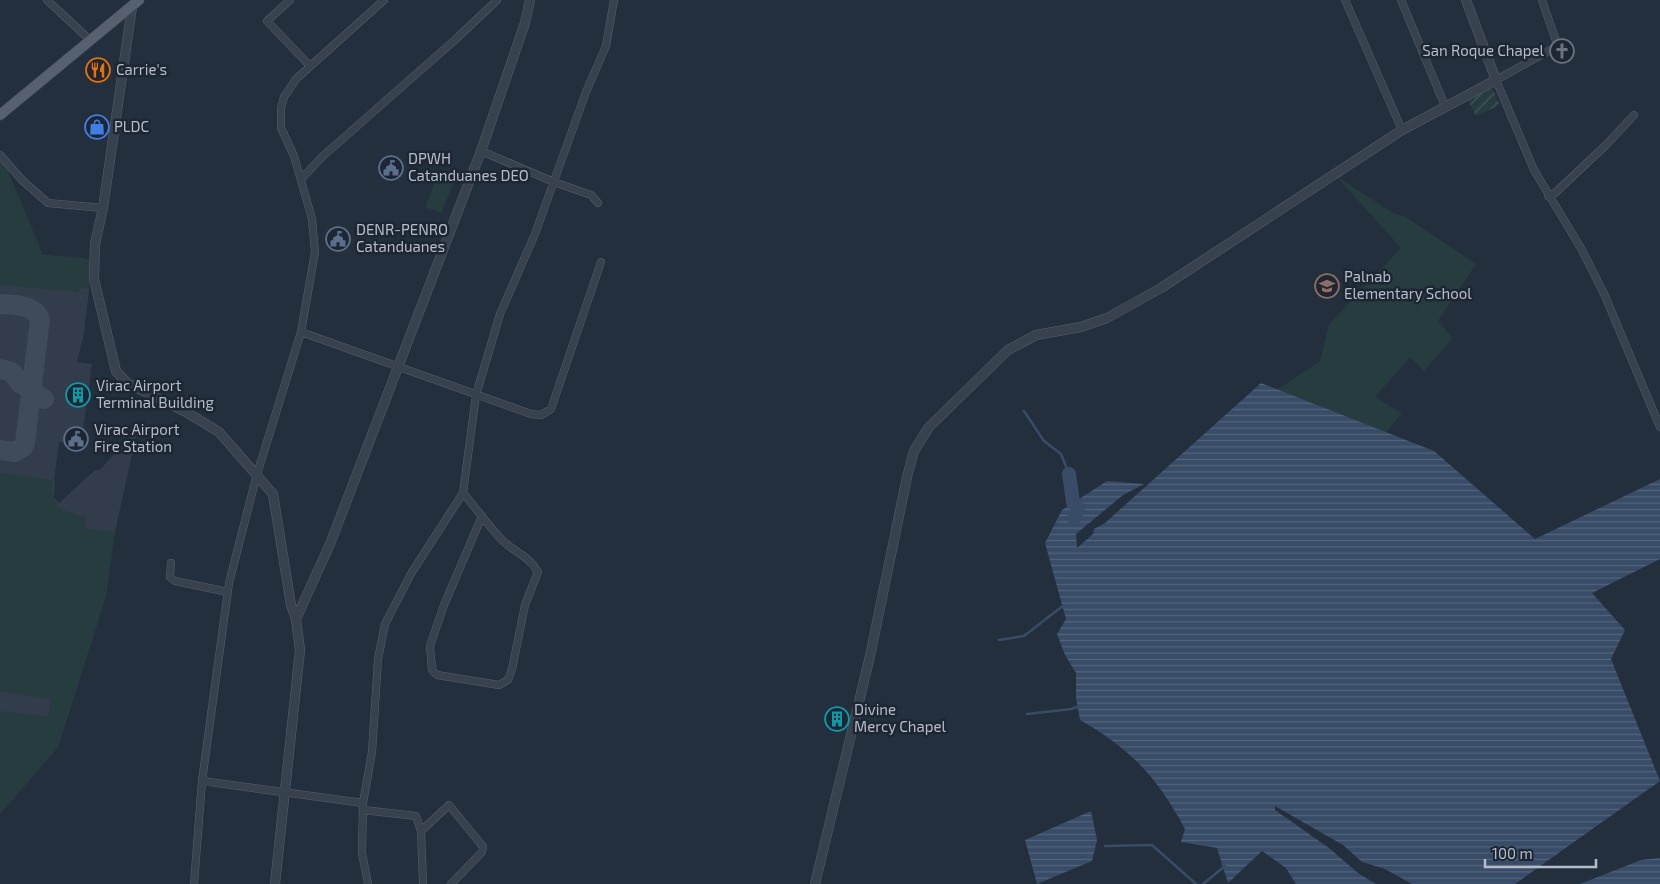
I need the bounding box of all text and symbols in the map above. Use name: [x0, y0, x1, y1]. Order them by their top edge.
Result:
church icon: San Roque Chapel: [1549, 38, 1575, 64]
place label: San Roque Chapel: [1422, 41, 1545, 59]
restaurant icon: Carrie's: [85, 57, 111, 83]
place label: Carrie's: [116, 60, 167, 78]
shop icon: PLDC: [84, 114, 110, 140]
place label: PLDC: [114, 117, 150, 135]
place label: DPWH Catanduanes DEO: [408, 149, 529, 184]
public building icon: DPWH Catanduanes DEO: [378, 155, 404, 181]
place label: DENR-PENRO Catanduanes: [356, 220, 448, 255]
public building icon: DENR-PENRO Catanduanes: [325, 226, 351, 252]
place label: Palnab Elementary School: [1344, 267, 1472, 302]
school or university icon: Palnab Elementary School: [1314, 273, 1340, 299]
place label: Virac Airport Terminal Building: [96, 376, 214, 411]
building icon: Virac Airport Terminal Building: [65, 382, 91, 408]
place label: Virac Airport Fire Station: [94, 420, 180, 455]
public building icon: Virac Airport Fire Station: [63, 426, 89, 452]
place label: Divine Mercy Chapel: [854, 700, 947, 735]
building icon: Divine Mercy Chapel: [824, 706, 850, 732]
scale bar: [1485, 836, 1596, 868]
text: 100 m: [1492, 844, 1533, 862]

